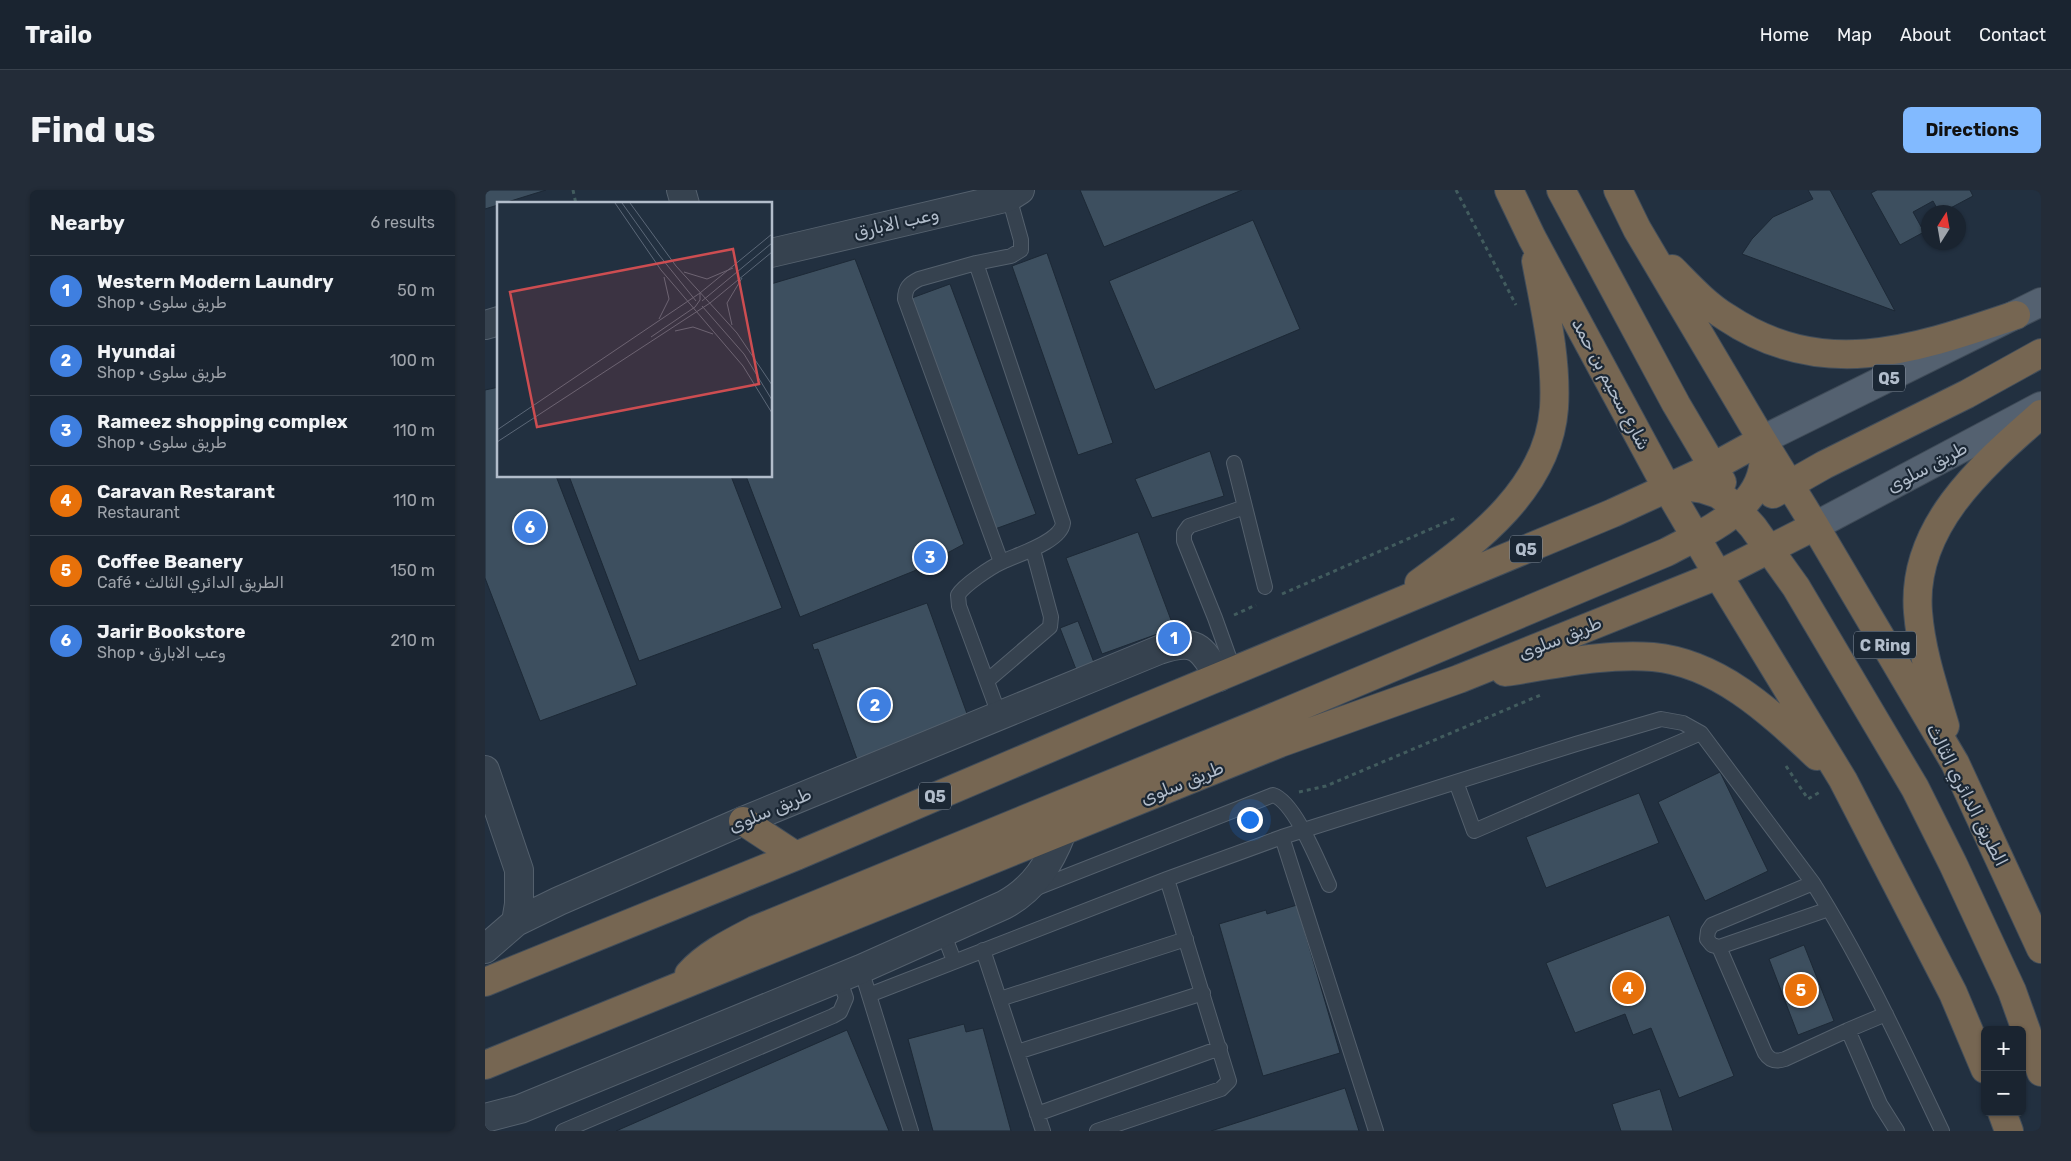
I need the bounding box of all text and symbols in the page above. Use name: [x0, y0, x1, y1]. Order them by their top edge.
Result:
text: Trailo: [25, 21, 92, 49]
text: Home: [1760, 24, 1809, 46]
text: Map: [1837, 24, 1872, 46]
text: About: [1900, 24, 1951, 46]
text: Contact: [1979, 24, 2046, 46]
button: Directions: [1903, 107, 2041, 153]
text: Find us: [30, 109, 155, 151]
inset map: [497, 202, 773, 478]
street label: وعب الابارق: [851, 202, 941, 244]
north arrow: [1921, 205, 1966, 250]
text: Nearby: [50, 210, 125, 235]
text: 6 results: [370, 213, 435, 232]
text: Western Modern Laundry: [97, 270, 334, 293]
text: 1: [62, 281, 70, 300]
text: 50 m: [397, 281, 435, 300]
text: Shop · طريق سلوى: [97, 293, 227, 312]
street label: شارع سحيم بن حمد: [1566, 314, 1655, 454]
text: Hyundai: [97, 340, 176, 363]
text: 2: [61, 351, 71, 370]
text: 100 m: [390, 351, 435, 370]
text: Shop · طريق سلوى: [97, 363, 227, 382]
road number: Q5: [1873, 364, 1905, 392]
text: Rameez shopping complex: [97, 410, 348, 433]
text: 3: [61, 421, 71, 440]
text: 110 m: [393, 421, 435, 440]
text: Shop · طريق سلوى: [97, 433, 227, 452]
street label: طريق سلوى: [1883, 437, 1971, 497]
text: Caravan Restarant: [97, 480, 275, 503]
text: 4: [61, 491, 71, 510]
text: 110 m: [393, 491, 435, 510]
text: Restaurant: [97, 503, 180, 522]
pin: 6: [514, 508, 546, 546]
road number: Q5: [1510, 536, 1542, 562]
pin: 3: [914, 538, 946, 576]
text: Coffee Beanery: [97, 550, 243, 573]
text: 5: [61, 561, 71, 580]
text: 150 m: [390, 561, 435, 580]
text: Café · الطريق الدائري الثالث: [97, 573, 284, 592]
street label: طريق سلوى: [1515, 611, 1605, 665]
pin: 1: [1158, 619, 1190, 657]
text: Jarir Bookstore: [97, 620, 246, 643]
text: 6: [61, 631, 71, 650]
text: 210 m: [390, 631, 435, 650]
road number: C Ring: [1854, 632, 1916, 658]
text: Shop · وعب الابارق: [97, 643, 226, 662]
pin: 2: [859, 686, 891, 724]
street label: الطريق الدائري الثالث: [1921, 720, 2012, 870]
street label: طريق سلوى: [1137, 756, 1227, 810]
road number: Q5: [919, 782, 951, 810]
street label: طريق سلوى: [725, 783, 815, 837]
your location: [1237, 807, 1263, 833]
pin: 4: [1612, 969, 1644, 1007]
pin: 5: [1785, 971, 1817, 1009]
map controls: [1981, 1026, 2026, 1116]
button: +: [1981, 1026, 2026, 1071]
button: −: [1981, 1071, 2026, 1116]

